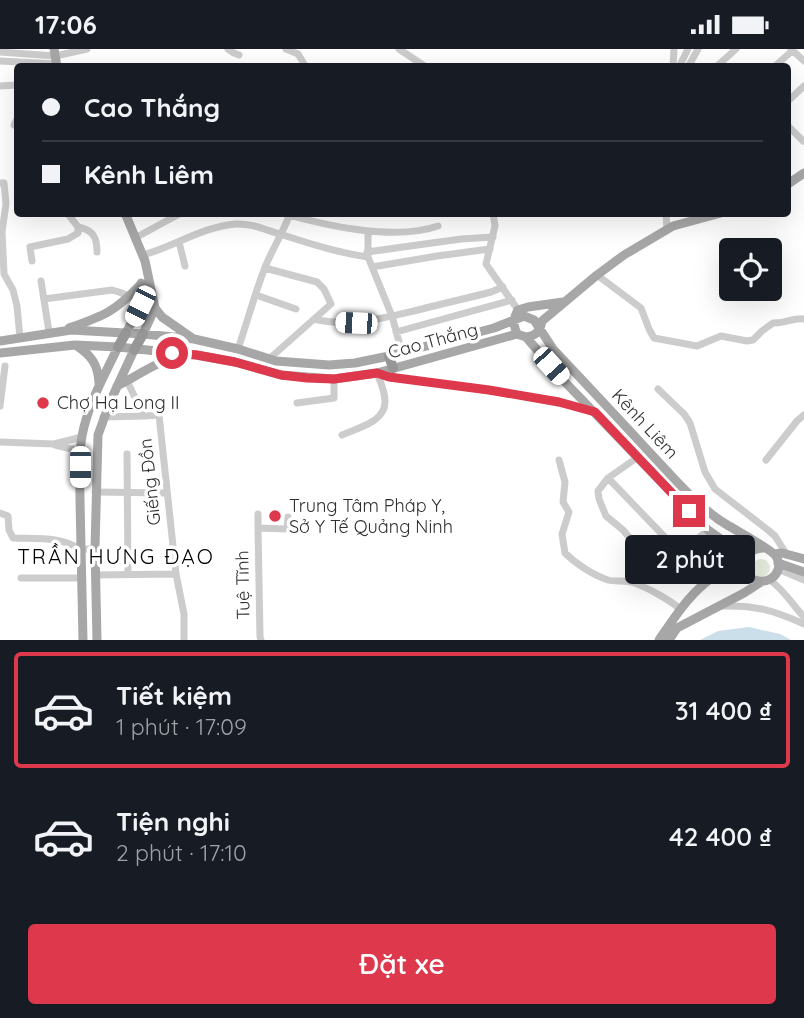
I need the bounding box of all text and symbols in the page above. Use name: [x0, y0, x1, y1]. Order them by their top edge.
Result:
text: 17:06: [35, 8, 97, 41]
text: Cao Thắng: [84, 91, 220, 124]
text: Kênh Liêm: [84, 158, 214, 191]
map controls: [719, 238, 782, 301]
button: locate: [719, 238, 782, 301]
car: [122, 283, 159, 329]
car: [335, 312, 378, 334]
street label: Cao Thắng: [385, 317, 480, 364]
route start: [156, 337, 188, 369]
car: [530, 343, 573, 389]
street label: Kênh Liêm: [607, 384, 684, 463]
place label: Chợ Hạ Long II: [57, 391, 180, 414]
marker: Chợ Hạ Long II: [35, 395, 51, 411]
street label: Giếng Đồn: [134, 437, 166, 527]
car: [70, 446, 91, 488]
place label: Trung Tâm Pháp Y, Sở Y Tế Quảng Ninh: [289, 494, 453, 538]
route end: [673, 495, 705, 527]
marker: Trung Tâm Pháp Y, Sở Y Tế Quảng Ninh: [267, 508, 283, 524]
callout: 2 phút: [624, 535, 754, 585]
district label: TRẦN HƯNG ĐẠO: [17, 543, 215, 569]
text: 2 phút: [655, 545, 725, 574]
street label: Tuệ Tĩnh: [230, 550, 255, 620]
icon: car: [32, 679, 95, 742]
text: Tiết kiệm: [116, 679, 232, 712]
text: 31 400 ₫: [675, 694, 772, 727]
text: 1 phút · 17:09: [116, 712, 247, 741]
icon: car: [32, 805, 95, 868]
text: Tiện nghi: [116, 805, 230, 838]
text: 42 400 ₫: [669, 820, 772, 853]
text: 2 phút · 17:10: [116, 838, 247, 867]
button: Đặt xe: [28, 924, 776, 1004]

